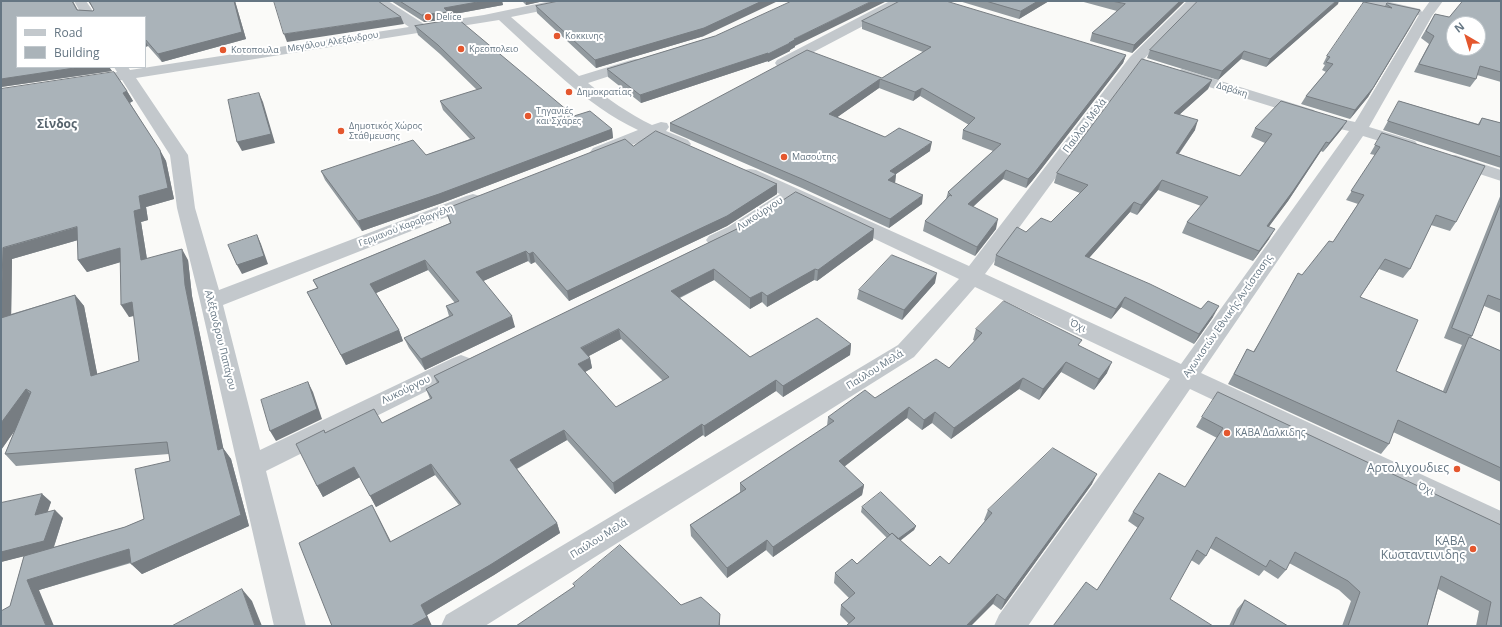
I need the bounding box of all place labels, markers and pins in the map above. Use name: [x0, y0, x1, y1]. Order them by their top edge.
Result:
marker: Delice: [423, 12, 433, 22]
place label: Delice: [436, 12, 461, 22]
marker: Κοκκινης: [552, 31, 562, 41]
place label: Κοκκινης: [565, 31, 603, 41]
marker: Κρεοπολειο: [456, 44, 466, 54]
place label: Κρεοπολειο: [469, 44, 518, 54]
marker: Κοτοπουλα: [218, 45, 228, 55]
place label: Κοτοπουλα: [231, 45, 279, 55]
marker: Δημοκρατίας: [564, 87, 574, 97]
place label: Δημοκρατίας: [577, 87, 631, 97]
place label: Τηγανιές και Σχάρες: [536, 106, 581, 127]
marker: Τηγανιές και Σχάρες: [523, 111, 533, 121]
place label: Δημοτικός Χώρος Στάθμευσης: [349, 121, 422, 142]
marker: Δημοτικός Χώρος Στάθμευσης: [336, 126, 346, 136]
marker: Μασούτης: [779, 152, 789, 162]
place label: Μασούτης: [792, 152, 836, 162]
place label: ΚΑΒΑ Δαλκιδης: [1235, 427, 1306, 439]
marker: ΚΑΒΑ Δαλκιδης: [1222, 428, 1232, 438]
place label: Αρτολιχουδιες: [1367, 462, 1449, 476]
marker: Αρτολιχουδιες: [1452, 464, 1462, 474]
place label: ΚΑΒΑ Κωσταντινιδης: [1381, 535, 1465, 563]
marker: ΚΑΒΑ Κωσταντινιδης: [1468, 544, 1478, 554]

